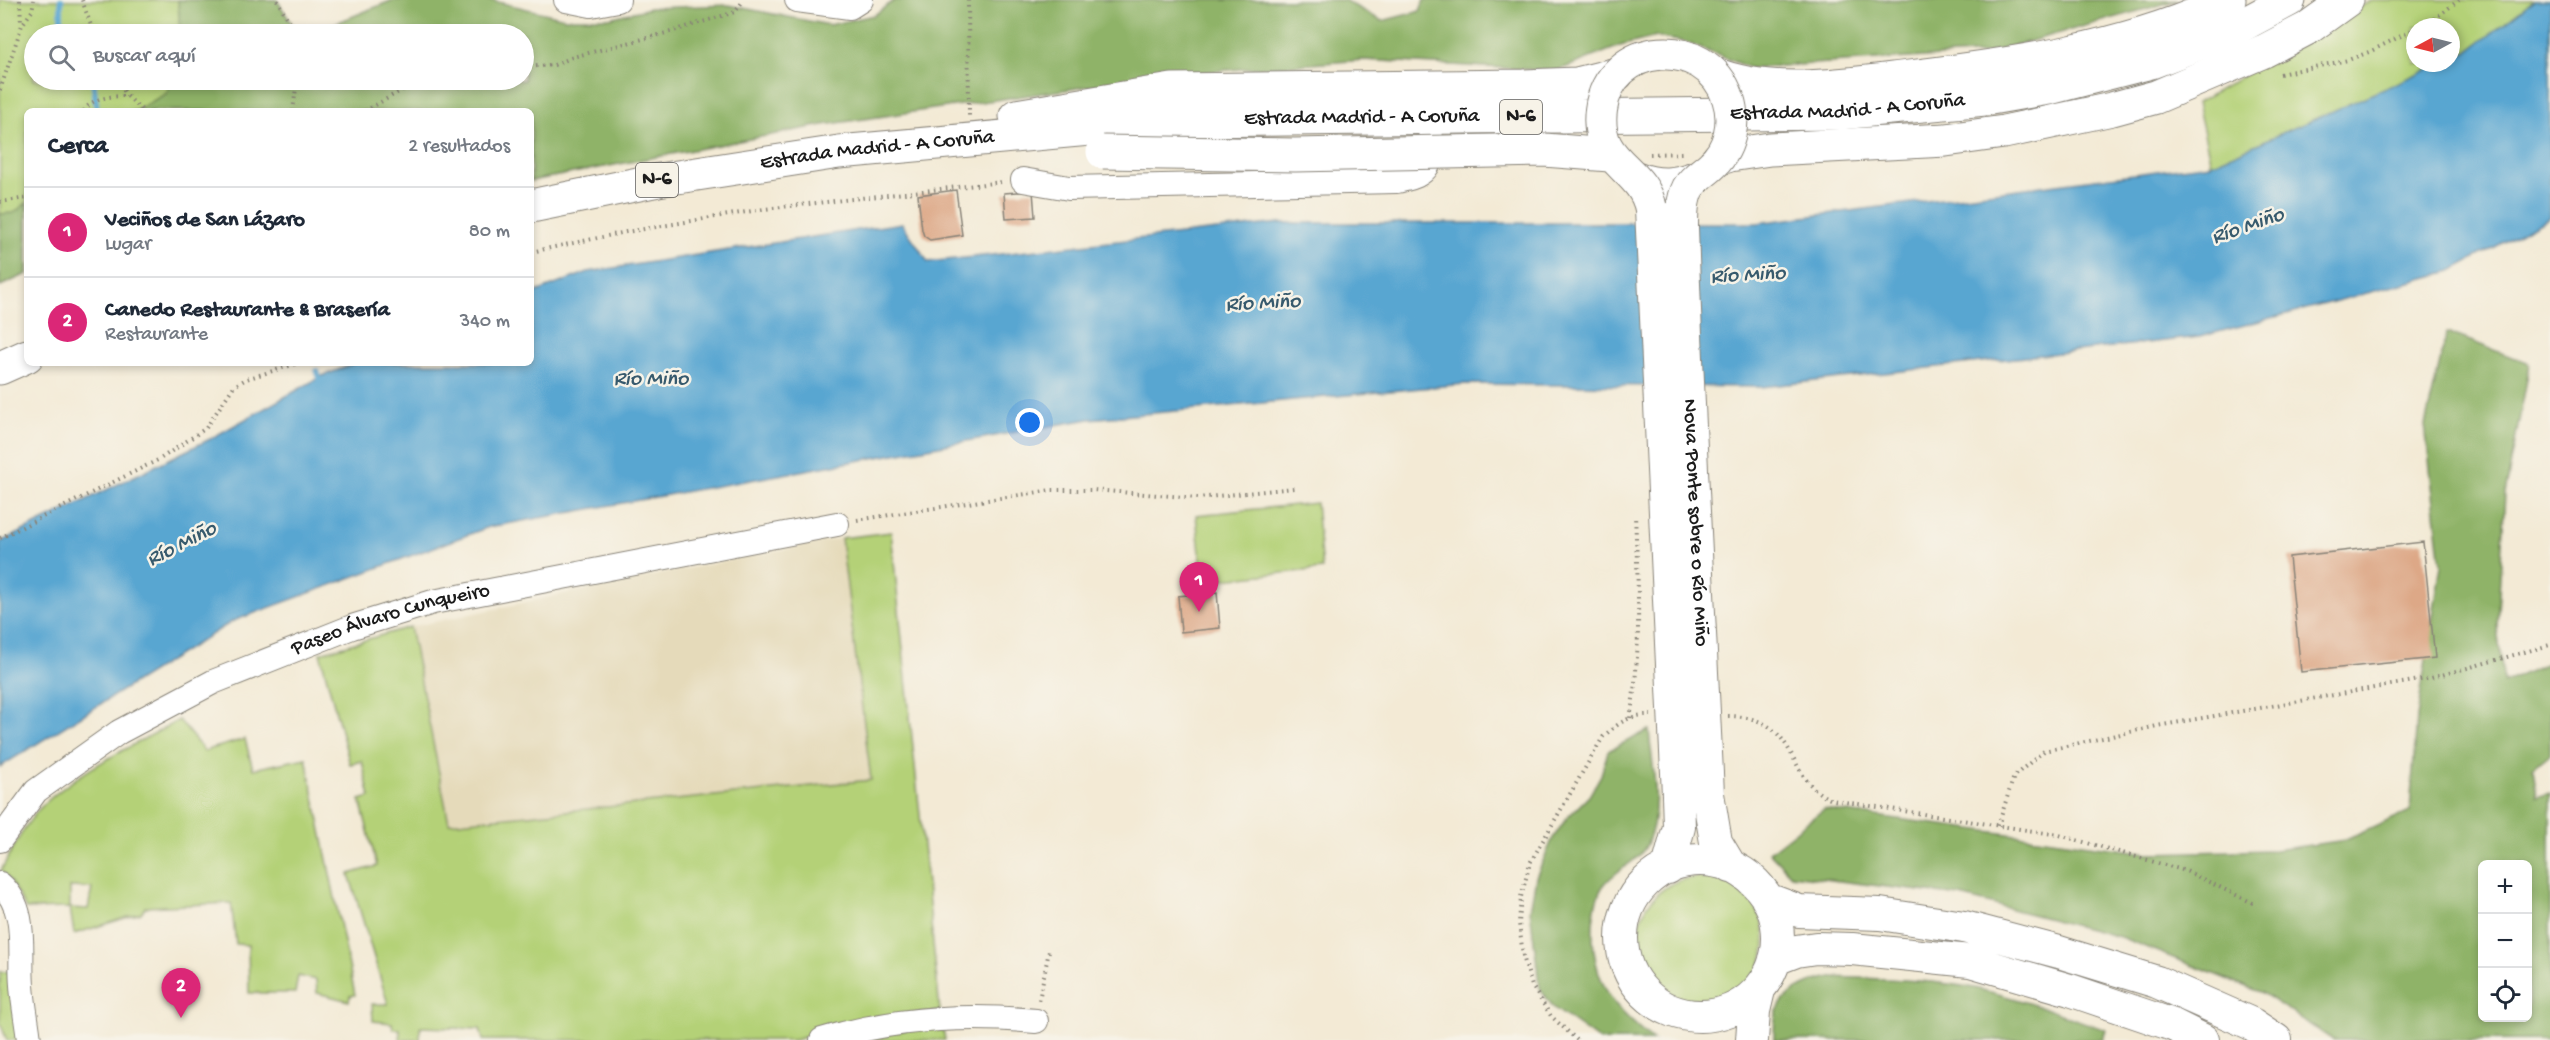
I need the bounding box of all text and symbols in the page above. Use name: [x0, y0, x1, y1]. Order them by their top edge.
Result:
north arrow: [2406, 18, 2460, 72]
search box: [24, 24, 534, 90]
icon: search: [45, 41, 78, 74]
text: Buscar aquí: [93, 44, 196, 70]
street label: Estrada Madrid - A Coruña: [1730, 88, 1967, 127]
road number: N-6: [1500, 100, 1542, 134]
street label: Estrada Madrid - A Coruña: [1244, 104, 1481, 132]
street label: Estrada Madrid - A Coruña: [758, 125, 997, 177]
text: Cerca: [48, 132, 108, 163]
text: 2 resultados: [408, 136, 510, 159]
road number: N-6: [636, 163, 678, 197]
water label: Río Miño: [2208, 202, 2289, 251]
text: Veciños de San Lázaro: [105, 208, 305, 234]
text: 1: [63, 221, 72, 244]
text: 80 m: [469, 221, 510, 244]
text: Lugar: [105, 234, 151, 257]
water label: Río Miño: [1710, 261, 1788, 291]
water label: Río Miño: [1225, 289, 1303, 319]
text: Canedo Restaurante & Brasería: [105, 298, 390, 324]
text: 2: [63, 311, 72, 334]
text: 340 m: [460, 311, 510, 334]
text: Restaurante: [105, 324, 208, 347]
water label: Río Miño: [614, 367, 690, 393]
street label: Nova Ponte sobre o Río Miño: [1676, 398, 1713, 647]
your location: [1015, 408, 1044, 437]
water label: Río Miño: [143, 516, 223, 574]
pin: 1: [1180, 562, 1218, 612]
street label: Paseo Álvaro Cunqueiro: [287, 579, 492, 662]
map controls: [2478, 860, 2532, 1022]
button: +: [2478, 860, 2532, 914]
button: −: [2478, 914, 2532, 968]
pin: 2: [162, 968, 201, 1018]
button: locate: [2478, 968, 2532, 1022]

